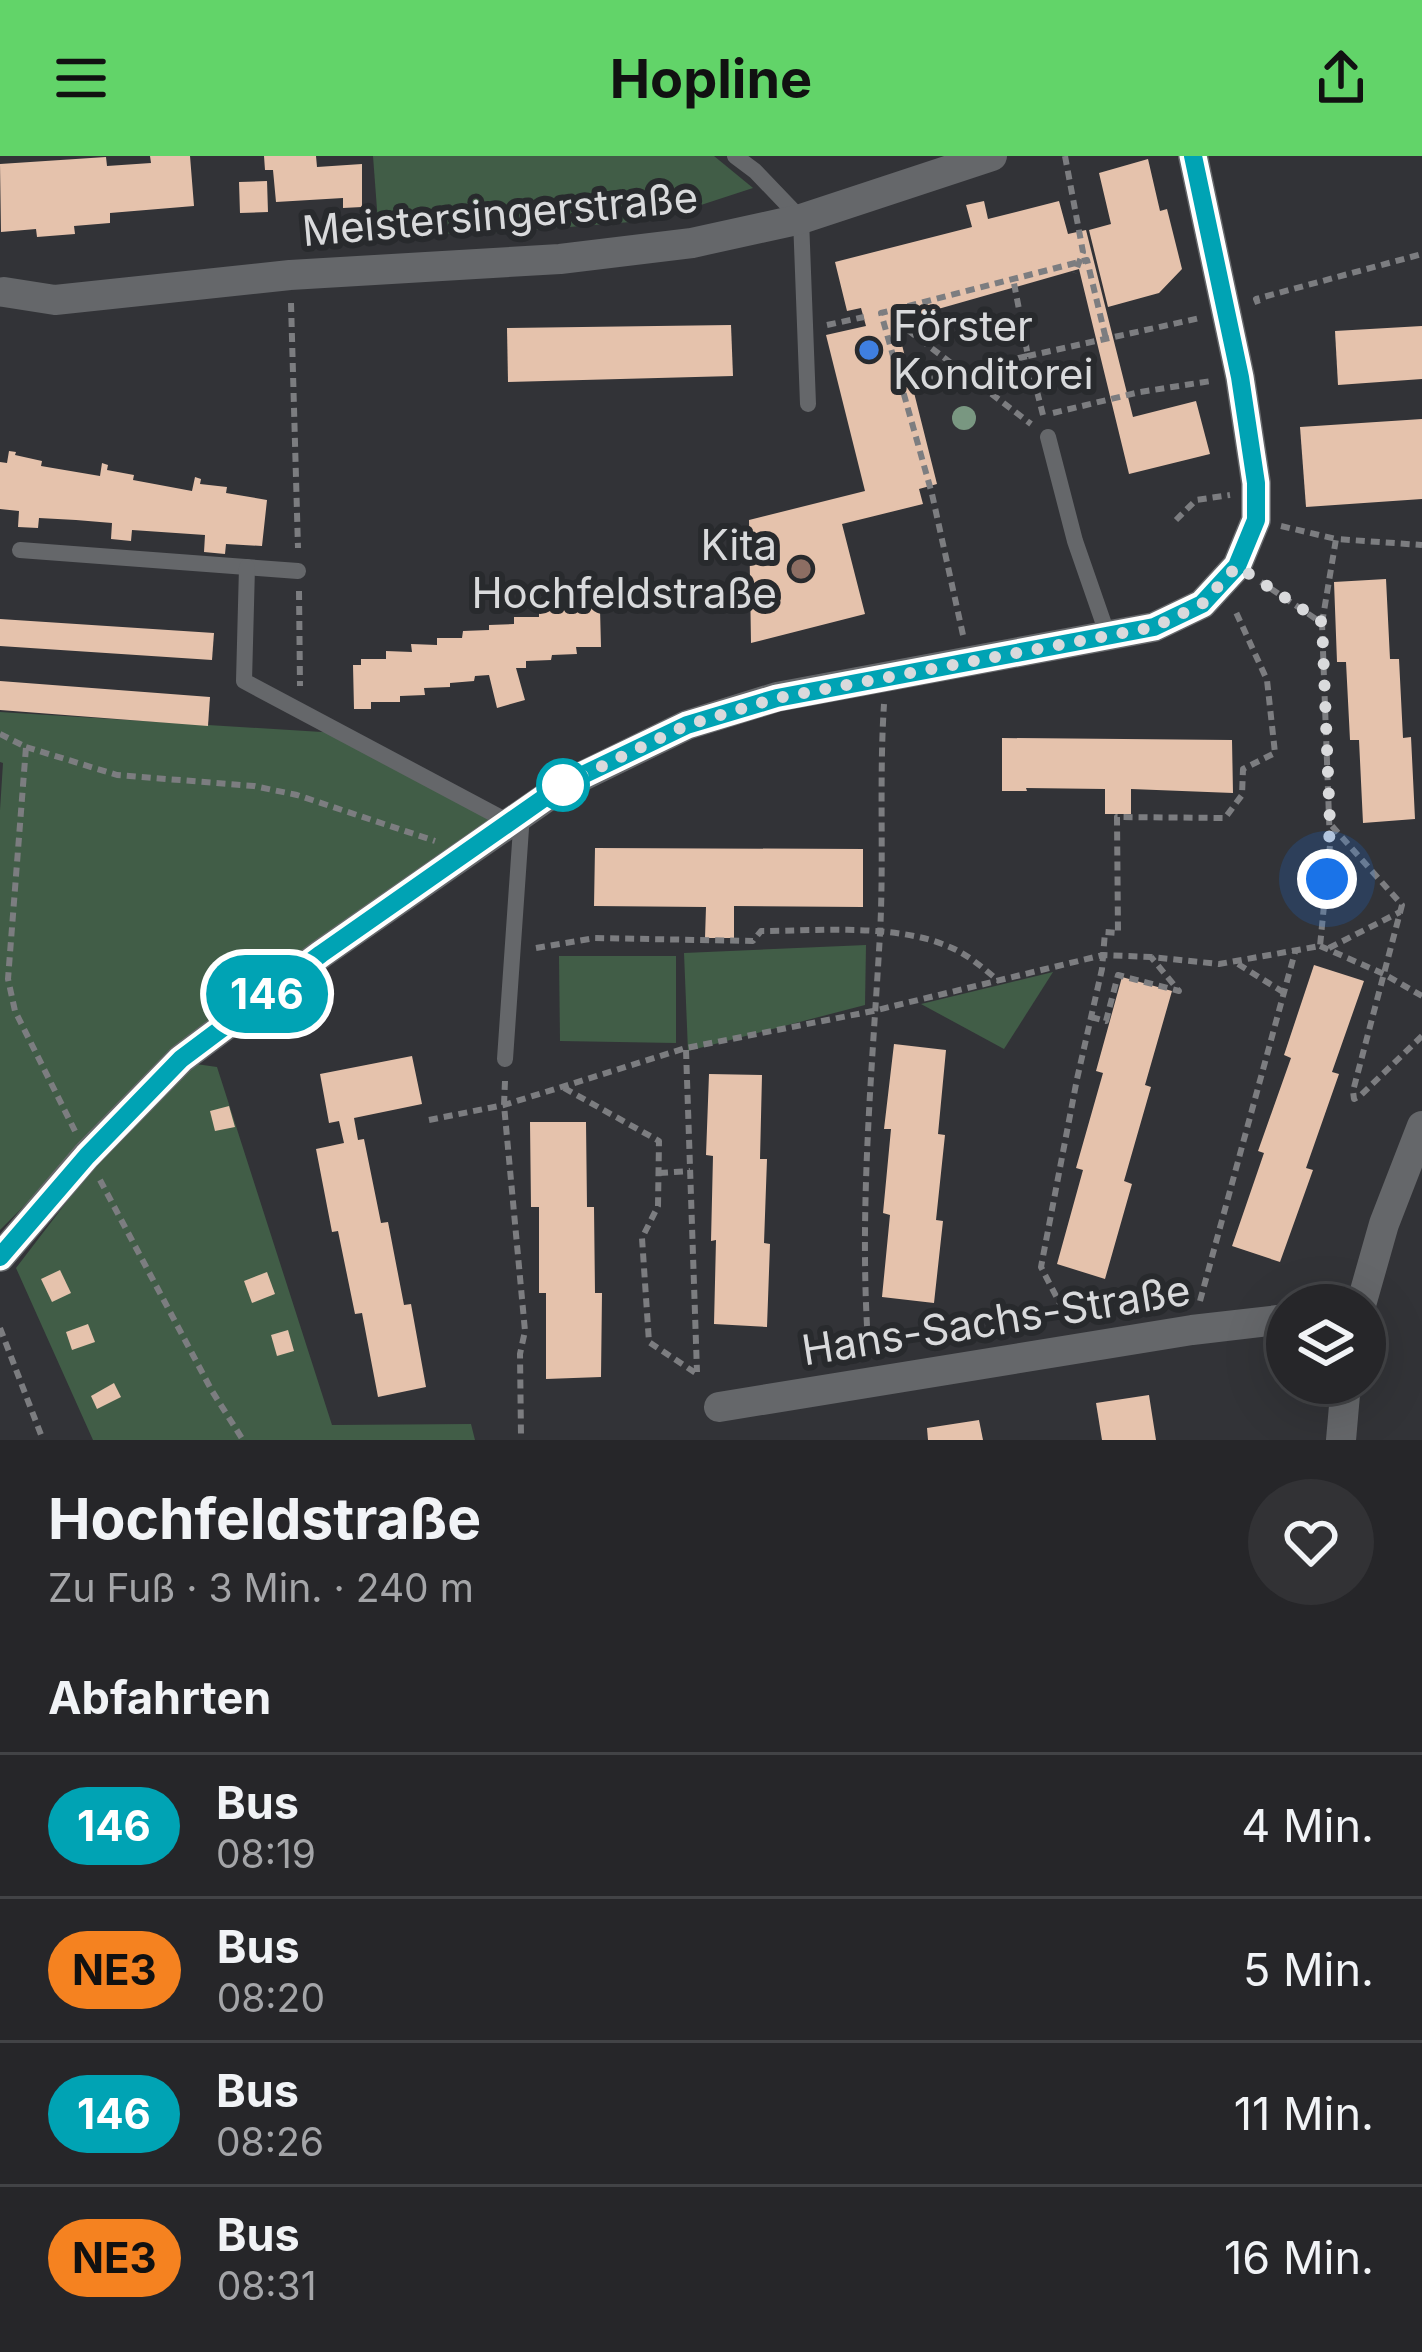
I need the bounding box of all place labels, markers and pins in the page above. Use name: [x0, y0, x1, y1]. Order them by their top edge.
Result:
place label: Förster Konditorei: [893, 300, 1094, 399]
marker: Förster Konditorei: [856, 337, 882, 363]
place label: Kita Hochfeldstraße: [471, 519, 777, 618]
marker: Kita Hochfeldstraße: [788, 556, 814, 582]
unlabelled marker: [538, 760, 588, 810]

